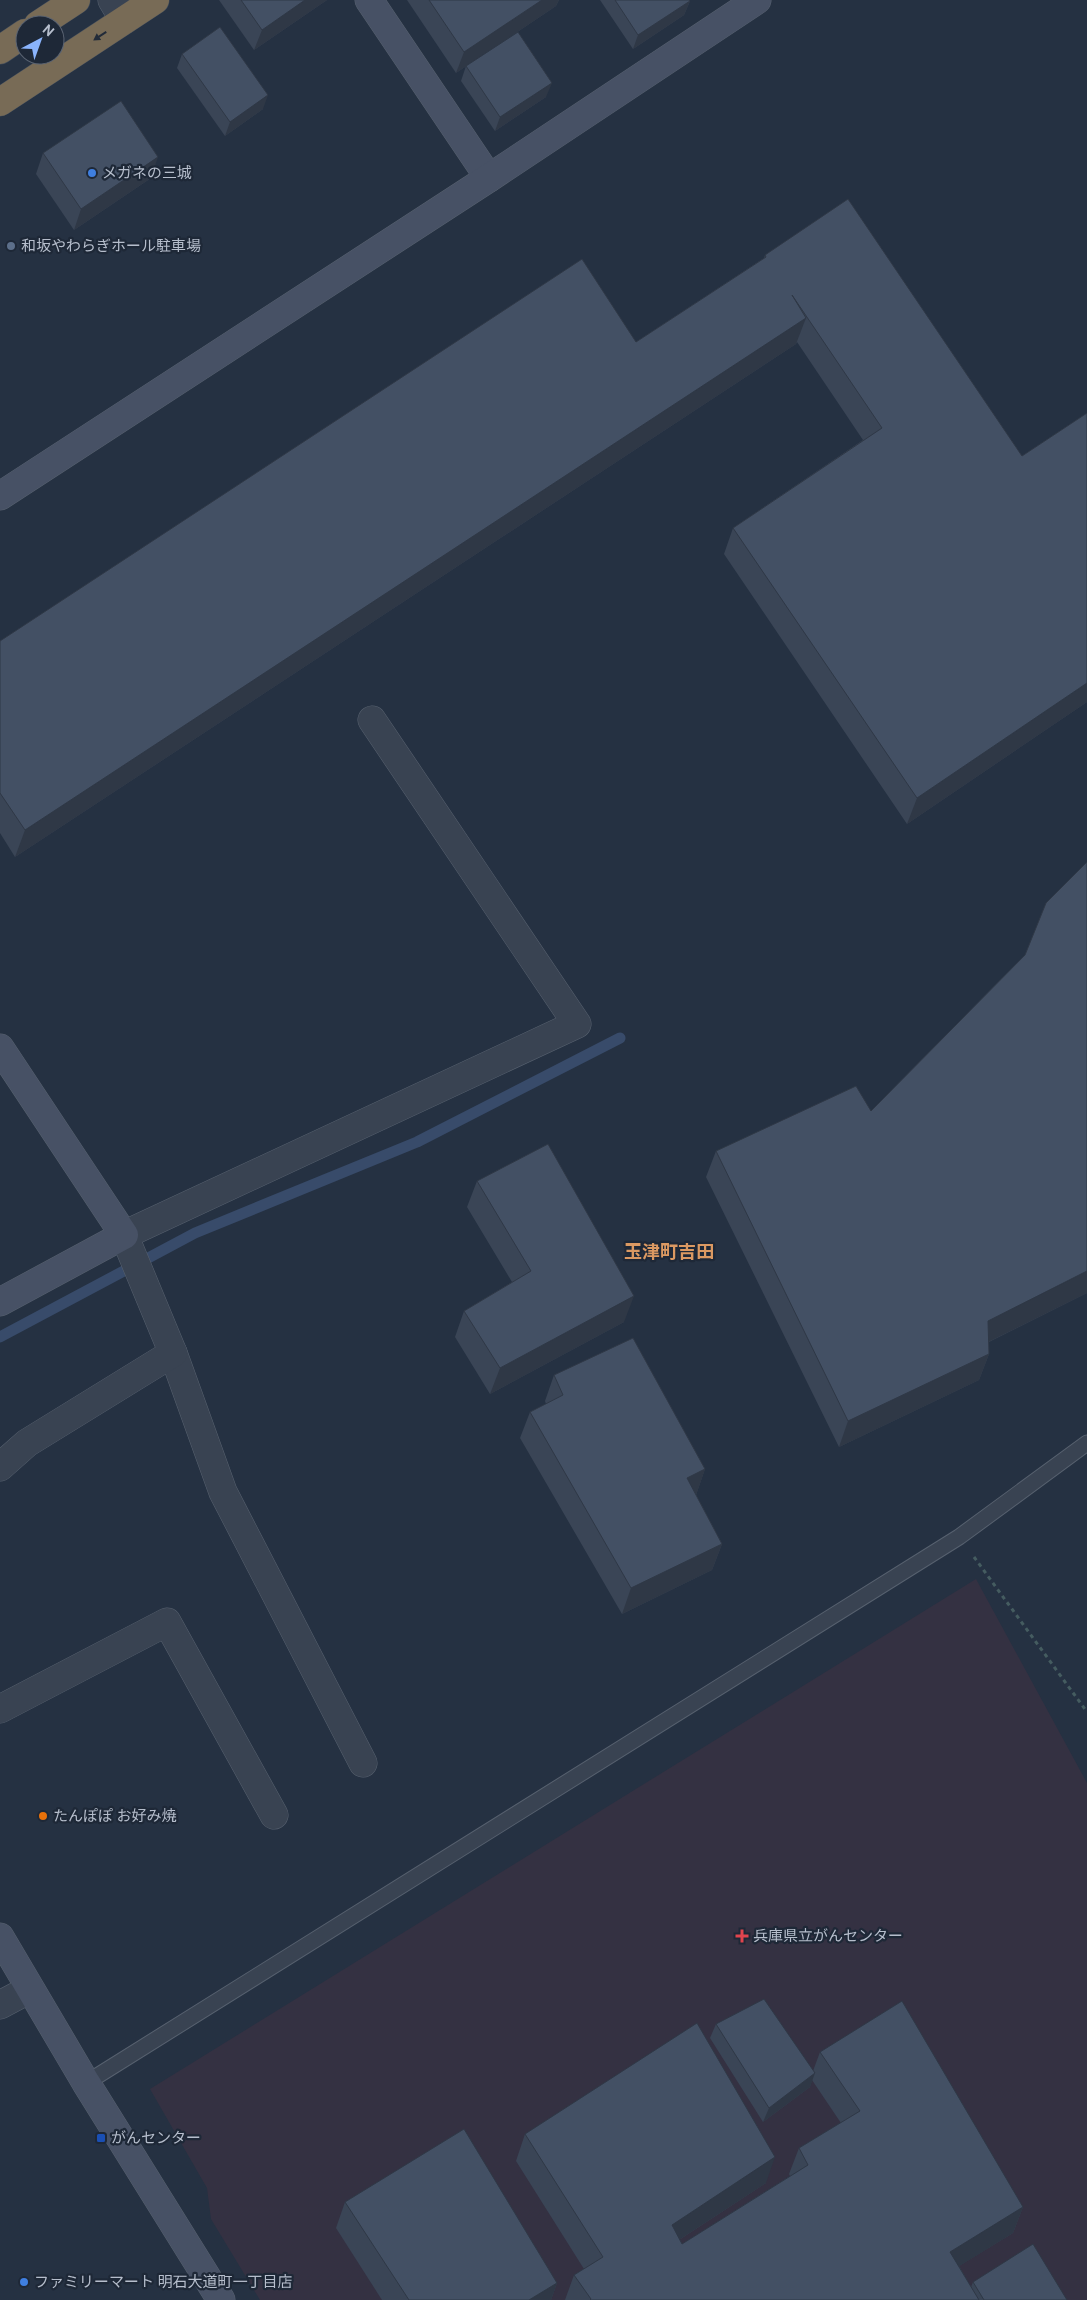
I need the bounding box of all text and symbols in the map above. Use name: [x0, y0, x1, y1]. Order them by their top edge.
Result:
north arrow: [15, 15, 65, 65]
text: N: [38, 22, 57, 41]
one-way arrow: [93, 31, 106, 41]
place label: メガネの三城: [102, 165, 192, 184]
marker: メガネの三城: [86, 167, 98, 179]
place label: 和坂やわらぎホール駐車場: [21, 238, 201, 257]
marker: 和坂やわらぎホール駐車場: [5, 240, 17, 252]
district label: 玉津町吉田: [624, 1242, 714, 1265]
place label: たんぽぽ お好み焼: [53, 1808, 177, 1827]
marker: たんぽぽ お好み焼: [37, 1810, 49, 1822]
place label: 兵庫県立がんセンター: [753, 1928, 903, 1947]
marker: 兵庫県立がんセンター: [735, 1929, 749, 1943]
place label: がんセンター: [111, 2130, 201, 2149]
marker: がんセンター: [95, 2132, 107, 2144]
place label: ファミリーマート 明石大道町一丁目店: [34, 2274, 293, 2293]
marker: ファミリーマート 明石大道町一丁目店: [18, 2276, 30, 2288]

